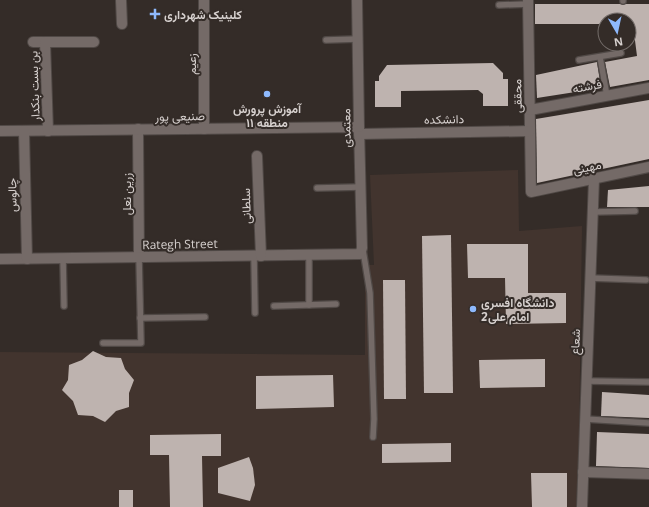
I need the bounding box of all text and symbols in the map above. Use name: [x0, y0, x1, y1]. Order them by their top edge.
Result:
place label: کلینیک شهرداری: [164, 6, 243, 23]
marker: کلینیک شهرداری: [149, 8, 161, 20]
north arrow: [597, 12, 637, 52]
text: N: [613, 34, 624, 50]
street label: بن بست بنکدار: [24, 51, 44, 122]
street label: زعیم: [183, 53, 200, 75]
street label: فرشته: [571, 75, 603, 97]
street label: محققی: [508, 79, 526, 113]
marker: آموزش پرورش منطقه ۱۱: [262, 89, 272, 99]
place label: آموزش پرورش منطقه ۱۱: [233, 100, 302, 131]
street label: صنیعی پور: [154, 107, 205, 125]
street label: معتمدی: [337, 108, 355, 148]
street label: دانشکده: [424, 110, 464, 128]
street label: مهینی: [571, 156, 603, 178]
street label: زرین نعل: [118, 173, 135, 215]
street label: چالوس: [3, 178, 21, 212]
street label: سلطانی: [237, 188, 255, 224]
street label: Rategh Street: [142, 235, 218, 253]
place label: دانشگاه افسری امام علی2: [481, 294, 554, 325]
marker: دانشگاه افسری امام علی2: [468, 304, 478, 314]
street label: شعاع: [566, 329, 585, 356]

